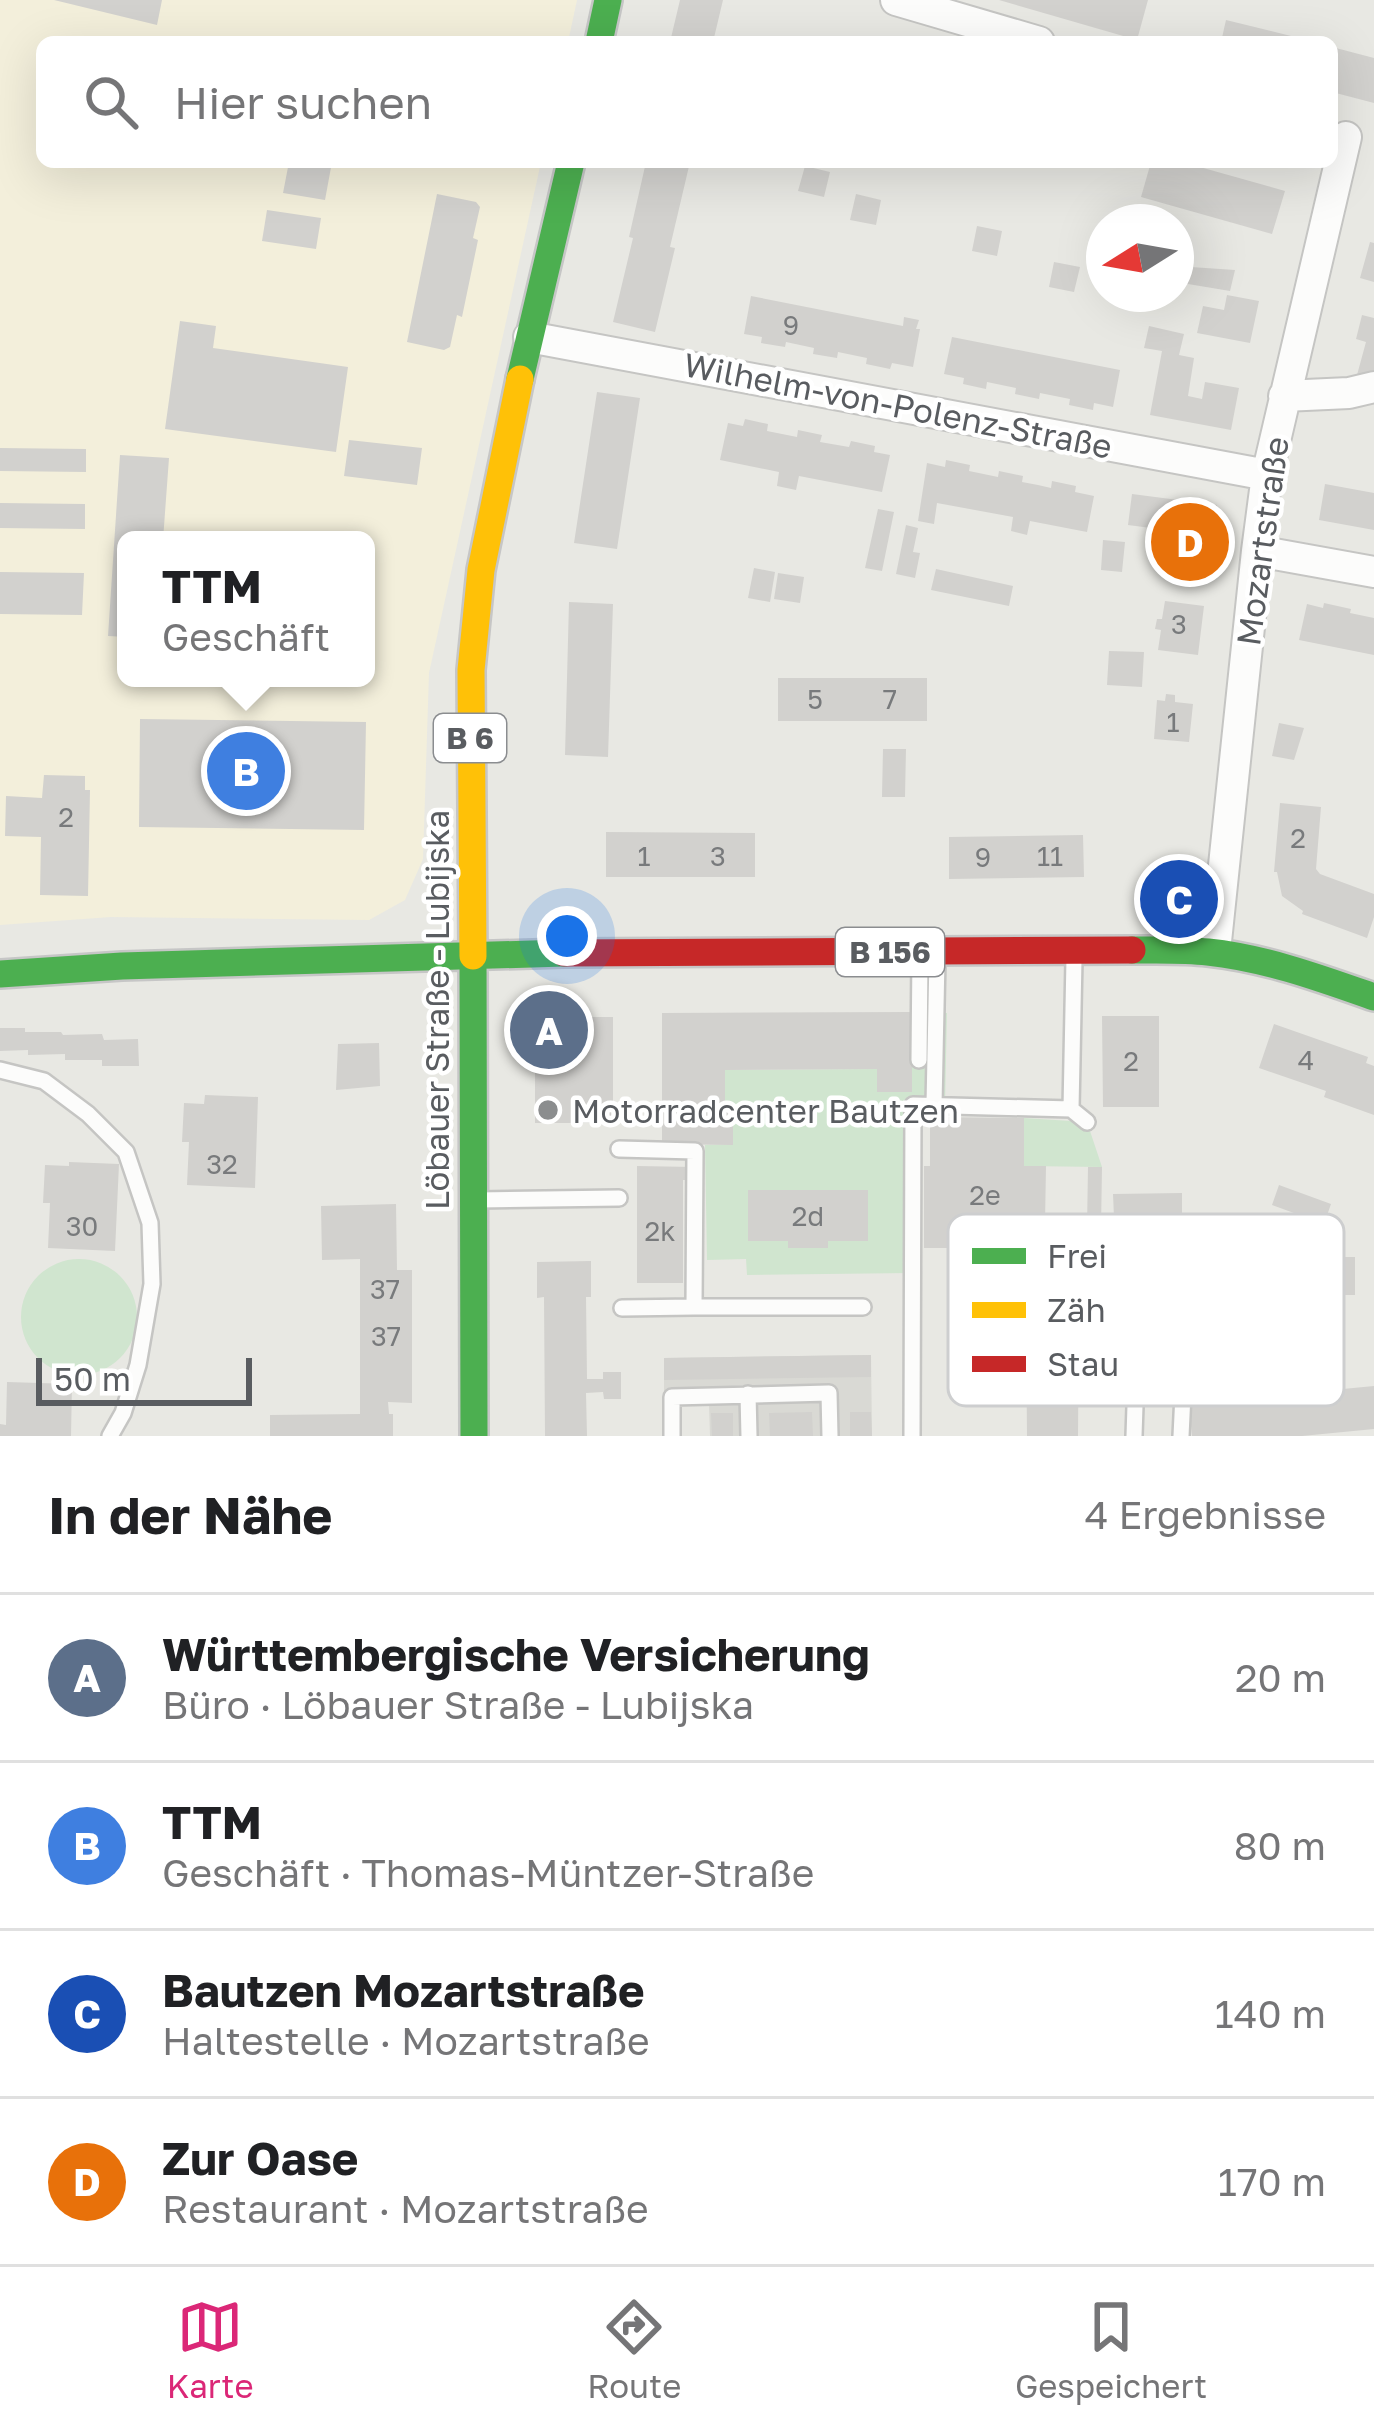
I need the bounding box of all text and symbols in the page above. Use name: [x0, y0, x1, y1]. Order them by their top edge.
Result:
search box: [36, 36, 1338, 168]
icon: search: [78, 69, 144, 135]
text: Hier suchen: [174, 75, 432, 129]
north arrow: [1086, 204, 1194, 312]
house number: 9: [783, 309, 799, 341]
street label: Wilhelm-von-Polenz-Straße: [681, 344, 1115, 466]
street label: Mozartstraße: [1228, 434, 1296, 648]
pin: D: [1151, 497, 1229, 587]
popup: [117, 531, 375, 687]
text: TTM: [162, 559, 262, 613]
house number: 3: [1171, 608, 1187, 640]
text: Geschäft: [162, 613, 330, 660]
house number: 5: [807, 683, 823, 715]
house number: 7: [883, 683, 897, 715]
house number: 1: [1166, 706, 1180, 738]
road number: B 6: [434, 714, 506, 762]
pin: B: [207, 726, 285, 816]
house number: 2: [58, 801, 74, 833]
street label: Löbauer Straße - Lubijska: [417, 810, 456, 1210]
house number: 2: [1290, 822, 1306, 854]
house number: 1: [637, 840, 651, 872]
house number: 3: [710, 840, 726, 872]
house number: 11: [1037, 840, 1063, 872]
house number: 9: [975, 841, 991, 873]
pin: C: [1140, 854, 1218, 944]
your location: [537, 906, 597, 966]
road number: B 156: [836, 928, 944, 976]
pin: A: [510, 985, 588, 1075]
house number: 4: [1298, 1044, 1314, 1076]
house number: 2: [1123, 1045, 1139, 1077]
place label: Motorradcenter Bautzen: [572, 1091, 959, 1130]
marker: Motorradcenter Bautzen: [535, 1097, 561, 1123]
house number: 32: [206, 1148, 238, 1180]
house number: 2e: [969, 1179, 1001, 1211]
house number: 2d: [792, 1200, 824, 1232]
house number: 30: [66, 1210, 98, 1242]
legend: [948, 1214, 1344, 1406]
house number: 2k: [645, 1215, 675, 1247]
text: Frei: [1047, 1236, 1107, 1275]
house number: 37: [370, 1273, 400, 1305]
text: Zäh: [1047, 1290, 1106, 1329]
house number: 37: [371, 1320, 401, 1352]
text: Stau: [1047, 1344, 1119, 1383]
scale bar: [36, 1352, 252, 1405]
text: 50 m: [54, 1359, 131, 1398]
text: In der Nähe: [48, 1484, 332, 1545]
text: 4 Ergebnisse: [1085, 1491, 1326, 1538]
text: Württembergische Versicherung: [162, 1627, 870, 1681]
text: A: [73, 1654, 101, 1701]
text: 20 m: [1235, 1654, 1326, 1701]
text: Büro · Löbauer Straße - Lubijska: [162, 1681, 754, 1728]
text: TTM: [162, 1795, 262, 1849]
text: B: [73, 1822, 101, 1869]
text: 80 m: [1234, 1822, 1326, 1869]
text: Geschäft · Thomas-Müntzer-Straße: [162, 1849, 814, 1896]
text: Bautzen Mozartstraße: [162, 1963, 645, 2017]
text: C: [73, 1990, 101, 2037]
text: 140 m: [1215, 1990, 1326, 2037]
text: Haltestelle · Mozartstraße: [162, 2017, 650, 2064]
text: Zur Oase: [162, 2131, 358, 2185]
text: D: [73, 2158, 101, 2205]
text: 170 m: [1218, 2158, 1326, 2205]
text: Restaurant · Mozartstraße: [162, 2185, 649, 2232]
tab: Karte: [167, 2294, 254, 2405]
tab: Route: [587, 2294, 681, 2405]
tab: Gespeichert: [1015, 2294, 1207, 2405]

